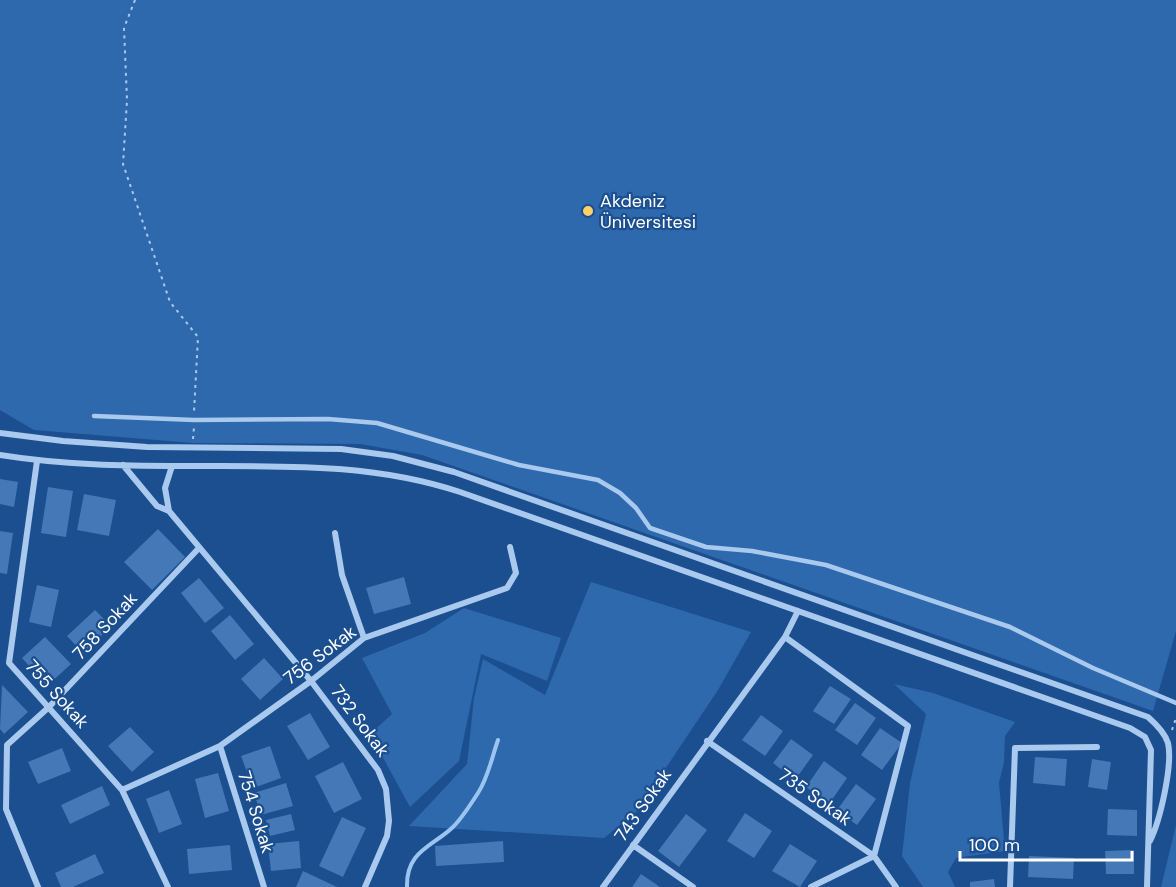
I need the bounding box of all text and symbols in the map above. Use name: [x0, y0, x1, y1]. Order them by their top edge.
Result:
place label: Akdeniz Üniversitesi: [600, 189, 696, 234]
marker: Akdeniz Üniversitesi: [581, 204, 595, 218]
street label: 758 Sokak: [67, 587, 143, 665]
street label: 756 Sokak: [279, 620, 361, 690]
street label: 755 Sokak: [20, 654, 94, 734]
street label: 732 Sokak: [325, 680, 395, 762]
street label: 735 Sokak: [773, 763, 857, 831]
street label: 743 Sokak: [609, 764, 677, 846]
street label: 754 Sokak: [232, 768, 280, 856]
scale bar: [960, 824, 1132, 862]
text: 100 m: [969, 833, 1020, 857]

